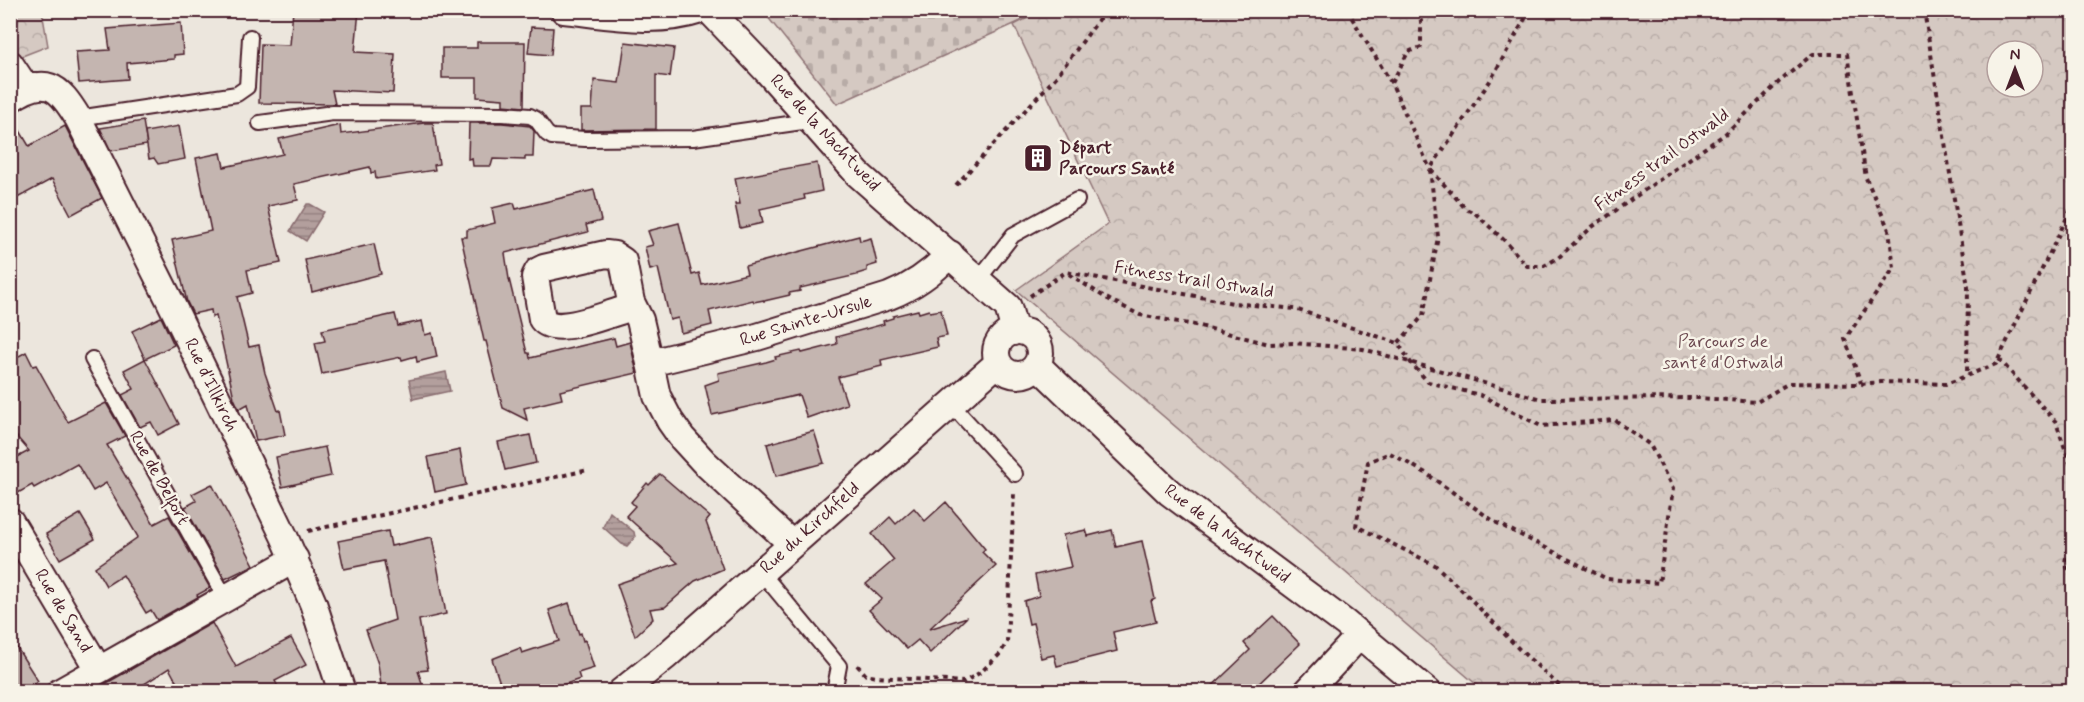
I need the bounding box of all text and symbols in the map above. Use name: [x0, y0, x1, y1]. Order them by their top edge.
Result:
north arrow: [1985, 39, 2045, 99]
text: N: [2010, 45, 2020, 66]
street label: Rue de la Nachtweid: [764, 69, 886, 197]
street label: Fitness trail Ostwald: [1590, 103, 1734, 217]
place label: Départ Parcours Santé: [1059, 136, 1174, 181]
building icon: Départ Parcours Santé: [1022, 142, 1054, 174]
street label: Fitness trail Ostwald: [1113, 256, 1275, 304]
street label: Rue Sainte-Ursule: [737, 290, 875, 352]
park label: Parcours de santé d'Ostwald: [1663, 330, 1783, 375]
street label: Rue d'Illkirch: [178, 334, 244, 436]
street label: Rue de Belfort: [121, 427, 195, 531]
street label: Rue du Kirchfeld: [755, 477, 865, 579]
street label: Rue de la Nachtweid: [1159, 479, 1295, 589]
street label: Rue de Sand: [29, 565, 97, 657]

